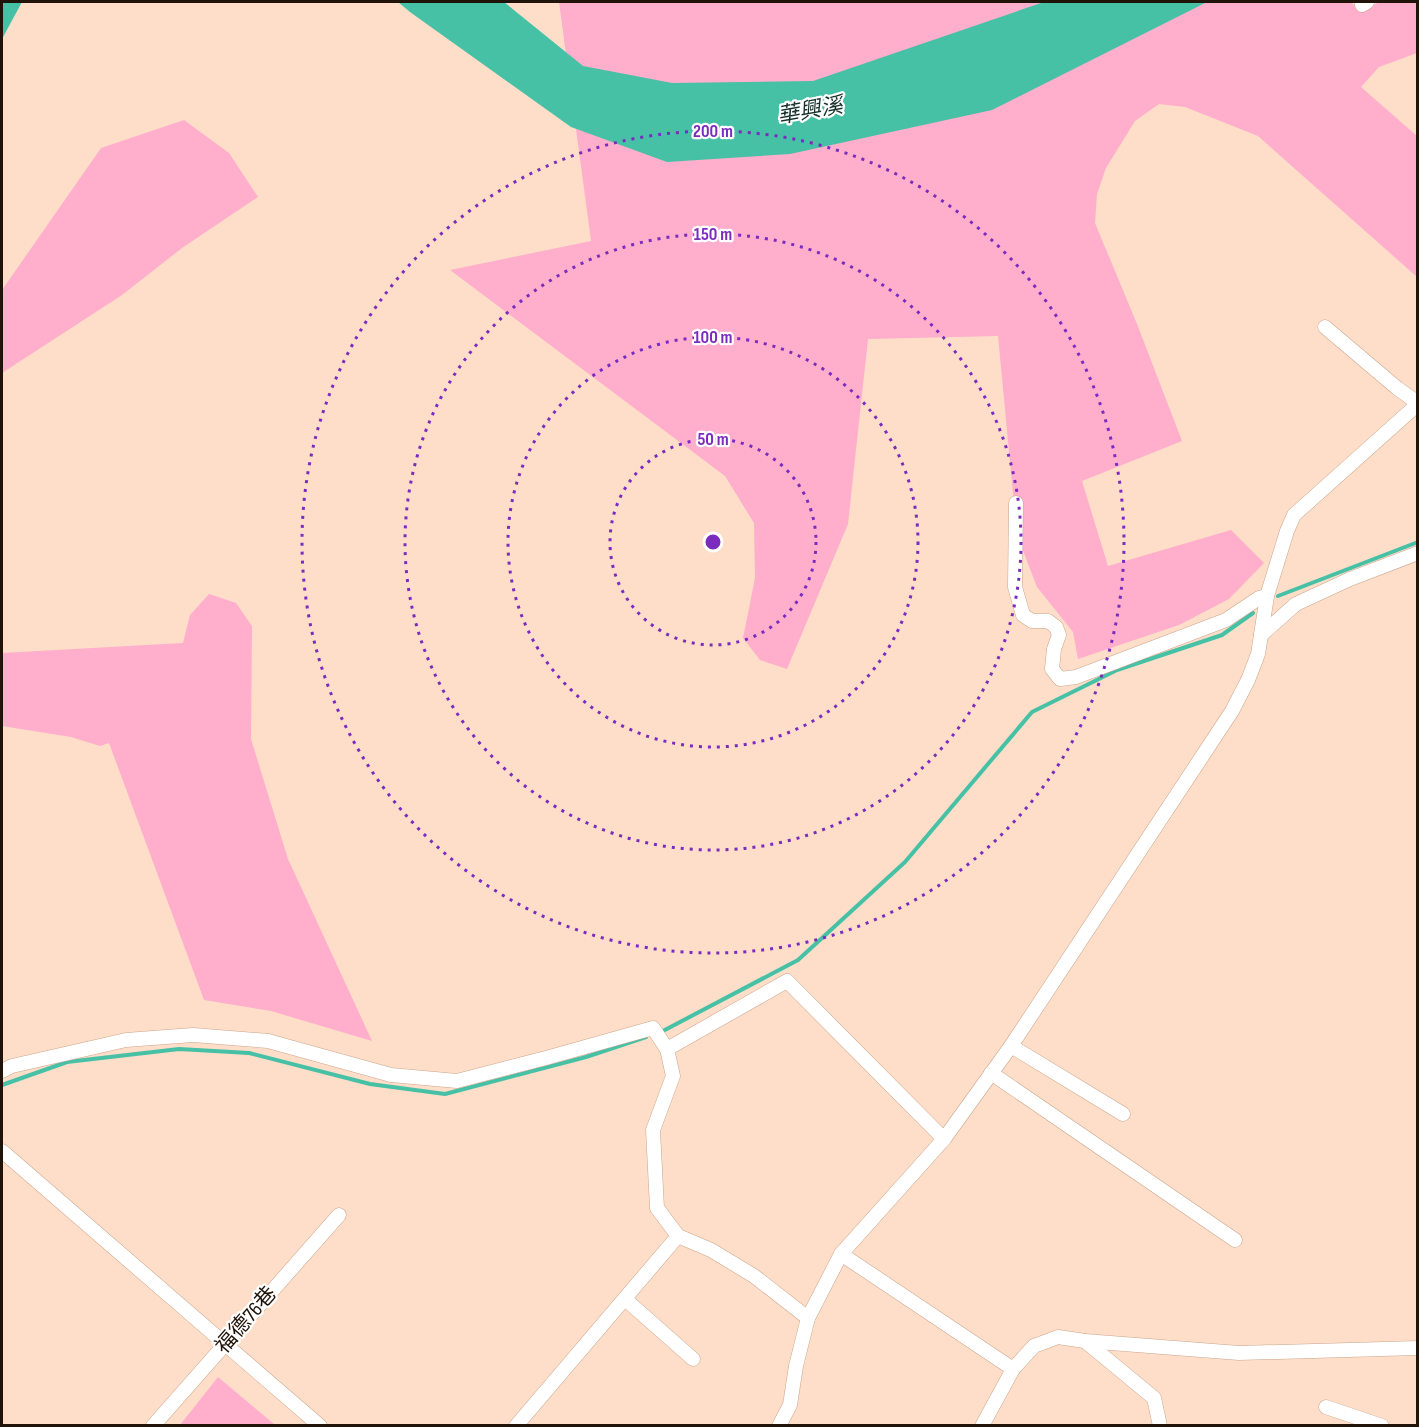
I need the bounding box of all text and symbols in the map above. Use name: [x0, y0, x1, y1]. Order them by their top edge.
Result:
water label: 華興溪: [775, 91, 848, 130]
text: 200 m: [693, 121, 733, 142]
text: 150 m: [694, 224, 732, 245]
text: 100 m: [694, 327, 733, 348]
text: 50 m: [697, 429, 729, 450]
centre of rings: [703, 532, 723, 552]
street label: 福德76巷: [210, 1281, 282, 1359]

